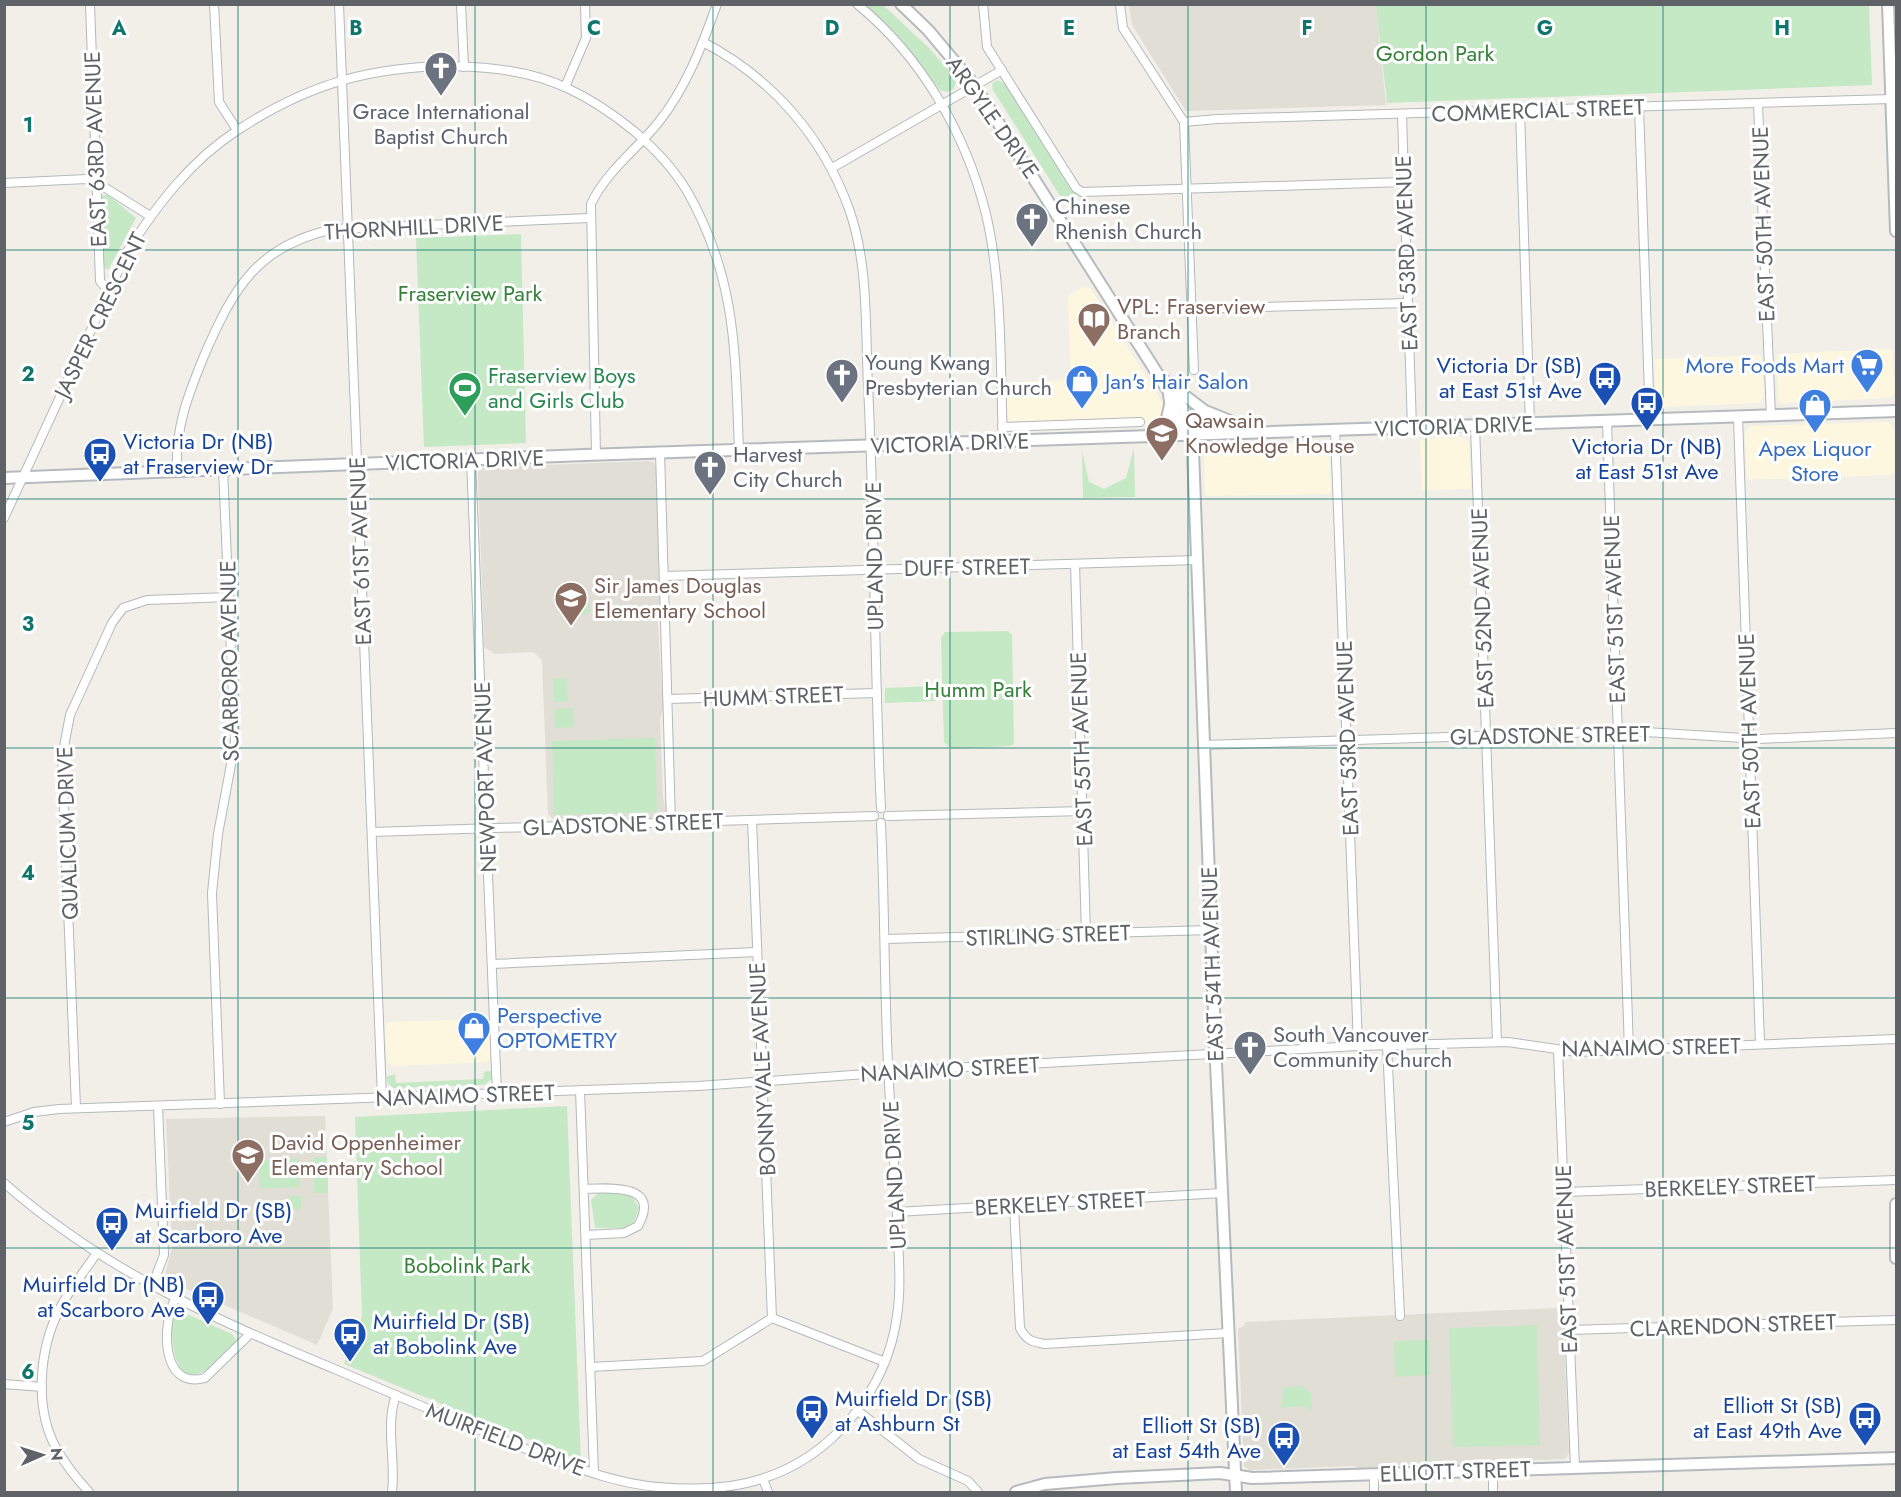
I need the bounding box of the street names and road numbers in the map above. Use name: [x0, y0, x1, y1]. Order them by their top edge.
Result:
street label: ARGYLE DRIVE: [939, 49, 1047, 185]
street label: EAST 63RD AVENUE: [76, 51, 114, 247]
street label: COMMERCIAL STREET: [1431, 90, 1646, 130]
street label: EAST 50TH AVENUE: [1744, 126, 1782, 322]
street label: EAST 53RD AVENUE: [1387, 155, 1425, 351]
street label: THORNHILL DRIVE: [324, 206, 504, 248]
street label: JASPER CRESCENT: [45, 226, 154, 406]
street label: VICTORIA DRIVE: [1374, 407, 1534, 445]
street label: VICTORIA DRIVE: [870, 424, 1030, 462]
street label: VICTORIA DRIVE: [385, 441, 545, 479]
street label: EAST 61ST AVENUE: [341, 456, 379, 646]
street label: UPLAND DRIVE: [857, 481, 891, 631]
street label: EAST 52ND AVENUE: [1463, 507, 1501, 709]
street label: EAST 51ST AVENUE: [1595, 514, 1633, 704]
street label: DUFF STREET: [904, 550, 1031, 584]
street label: SCARBORO AVENUE: [211, 560, 247, 762]
street label: EAST 50TH AVENUE: [1730, 633, 1768, 829]
street label: EAST 53RD AVENUE: [1328, 640, 1366, 836]
street label: EAST 55TH AVENUE: [1062, 651, 1100, 847]
street label: HUMM STREET: [702, 678, 845, 714]
street label: NEWPORT AVENUE: [466, 681, 504, 873]
street label: GLADSTONE STREET: [1450, 717, 1651, 753]
street label: QUALICUM DRIVE: [48, 746, 86, 920]
street label: GLADSTONE STREET: [522, 804, 724, 843]
street label: EAST 54TH AVENUE: [1193, 866, 1231, 1062]
street label: STIRLING STREET: [965, 916, 1132, 954]
street label: BONNYVALE AVENUE: [740, 961, 784, 1177]
street label: NANAIMO STREET: [1561, 1029, 1742, 1065]
street label: NANAIMO STREET: [860, 1048, 1041, 1090]
street label: NANAIMO STREET: [375, 1076, 556, 1114]
street label: UPLAND DRIVE: [874, 1100, 914, 1250]
street label: EAST 51ST AVENUE: [1547, 1164, 1585, 1354]
street label: BERKELEY STREET: [1644, 1167, 1817, 1205]
street label: BERKELEY STREET: [974, 1183, 1147, 1223]
street label: CLARENDON STREET: [1629, 1305, 1838, 1345]
street label: MUIRFIELD DRIVE: [422, 1394, 590, 1484]
street label: ELLIOTT STREET: [1379, 1452, 1532, 1490]

